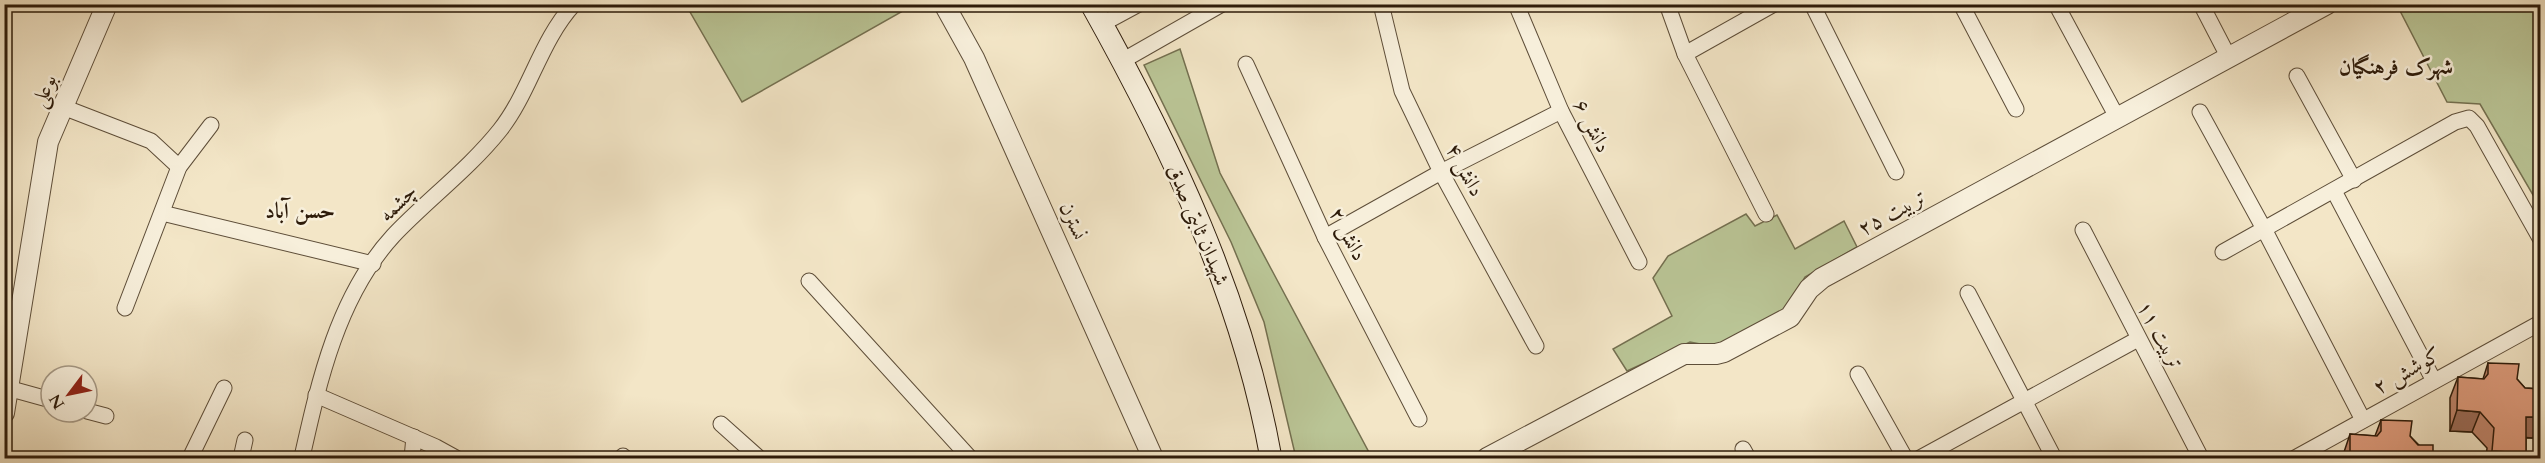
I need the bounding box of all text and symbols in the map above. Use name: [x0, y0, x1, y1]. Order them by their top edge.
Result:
district label: شهرک فرهنگیان: [2339, 52, 2453, 82]
street label: بوعلی: [24, 70, 65, 112]
street label: دانش ۶: [1566, 94, 1618, 158]
street label: دانش ۴: [1439, 138, 1491, 202]
street label: شهیدان ثابتی صدق: [1159, 160, 1237, 290]
street label: چشمه: [372, 177, 424, 229]
street label: تربیت ۲۵: [1853, 183, 1931, 243]
district label: حسن آباد: [265, 196, 335, 226]
street label: نسترن: [1052, 198, 1094, 244]
street label: دانش ۲: [1322, 202, 1374, 266]
street label: تربیت ۱۱: [2130, 296, 2190, 374]
street label: کوشش ۲: [2368, 340, 2446, 402]
north arrow: [39, 364, 99, 424]
text: N: [44, 390, 70, 413]

